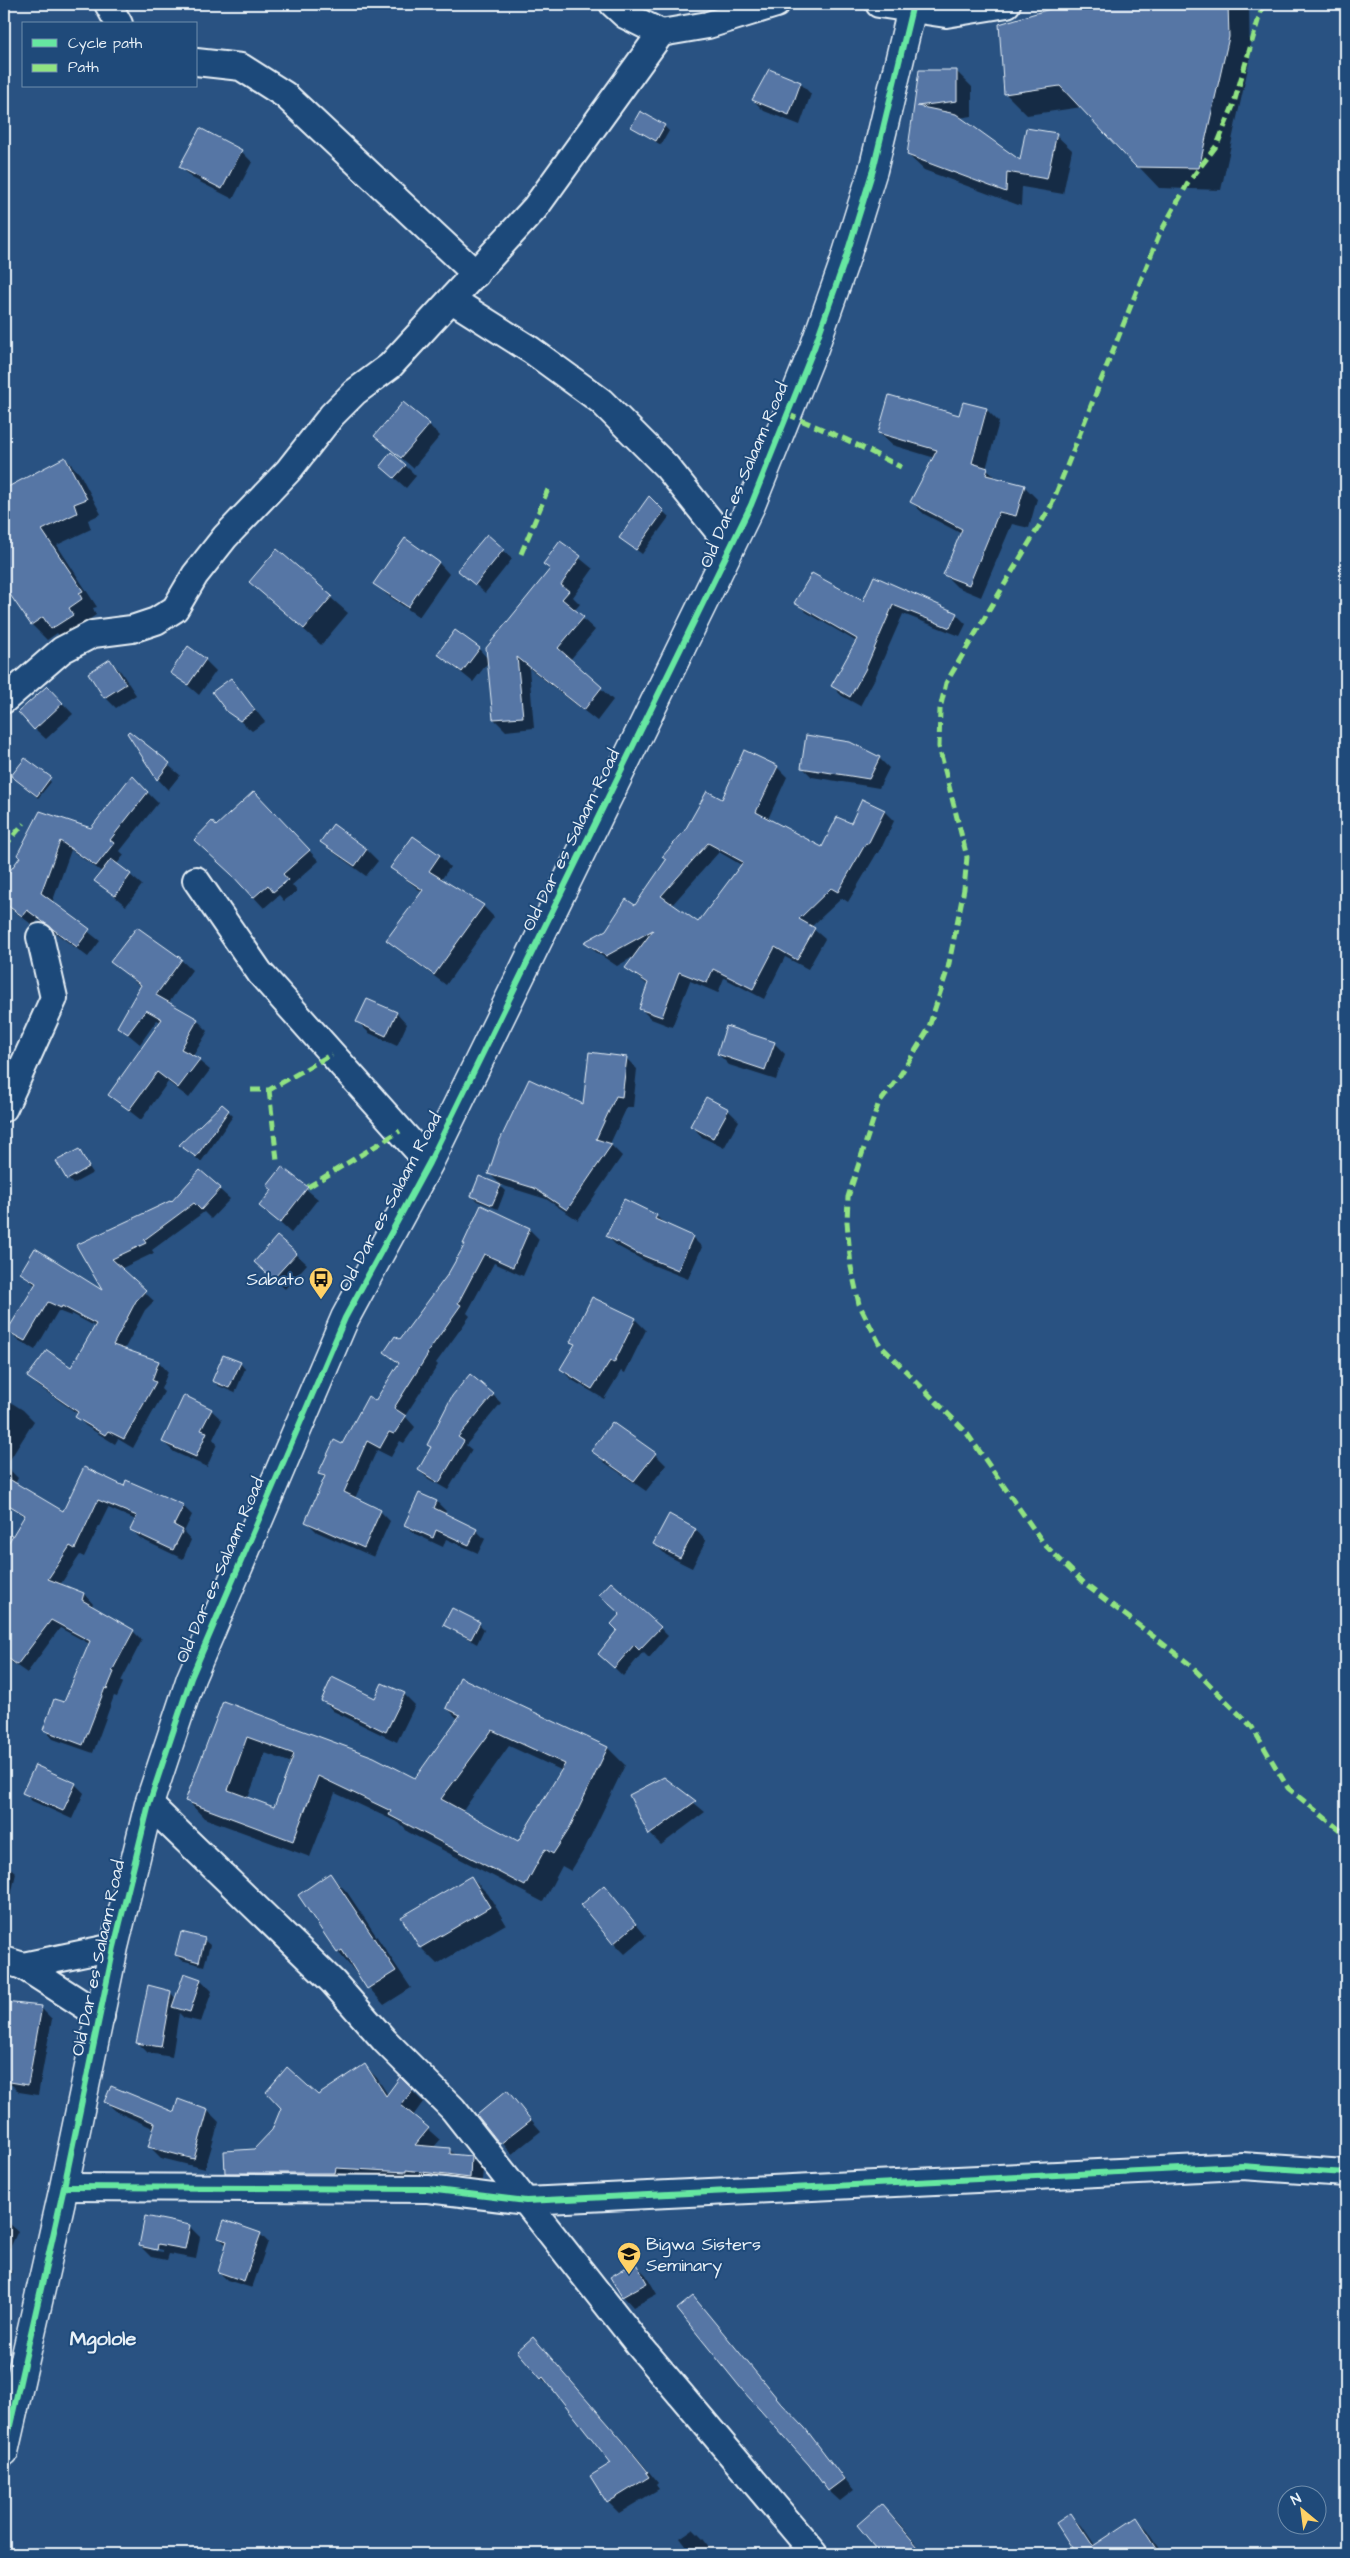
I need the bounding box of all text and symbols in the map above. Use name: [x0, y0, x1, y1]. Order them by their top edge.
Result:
legend: [22, 22, 198, 88]
text: Cycle path: [68, 33, 143, 55]
text: Path: [68, 57, 99, 78]
street label: Old Dar es Salaam Road: [693, 378, 795, 572]
street label: Old Dar es Salaam Road: [516, 745, 626, 935]
street label: Old Dar es Salaam Road: [332, 1108, 448, 1296]
bus stop icon: Sabato: [308, 1266, 334, 1300]
place label: Sabato: [247, 1267, 304, 1292]
street label: Old Dar es Salaam Road: [169, 1473, 271, 1667]
street label: Old Dar es Salaam Road: [65, 1858, 131, 2058]
place label: Bigwa Sisters Seminary: [646, 2232, 761, 2279]
school or university icon: Bigwa Sisters Seminary: [616, 2241, 642, 2275]
district label: Mgolole: [70, 2325, 136, 2354]
north arrow: [1278, 2486, 1328, 2536]
text: N: [1287, 2489, 1305, 2510]

